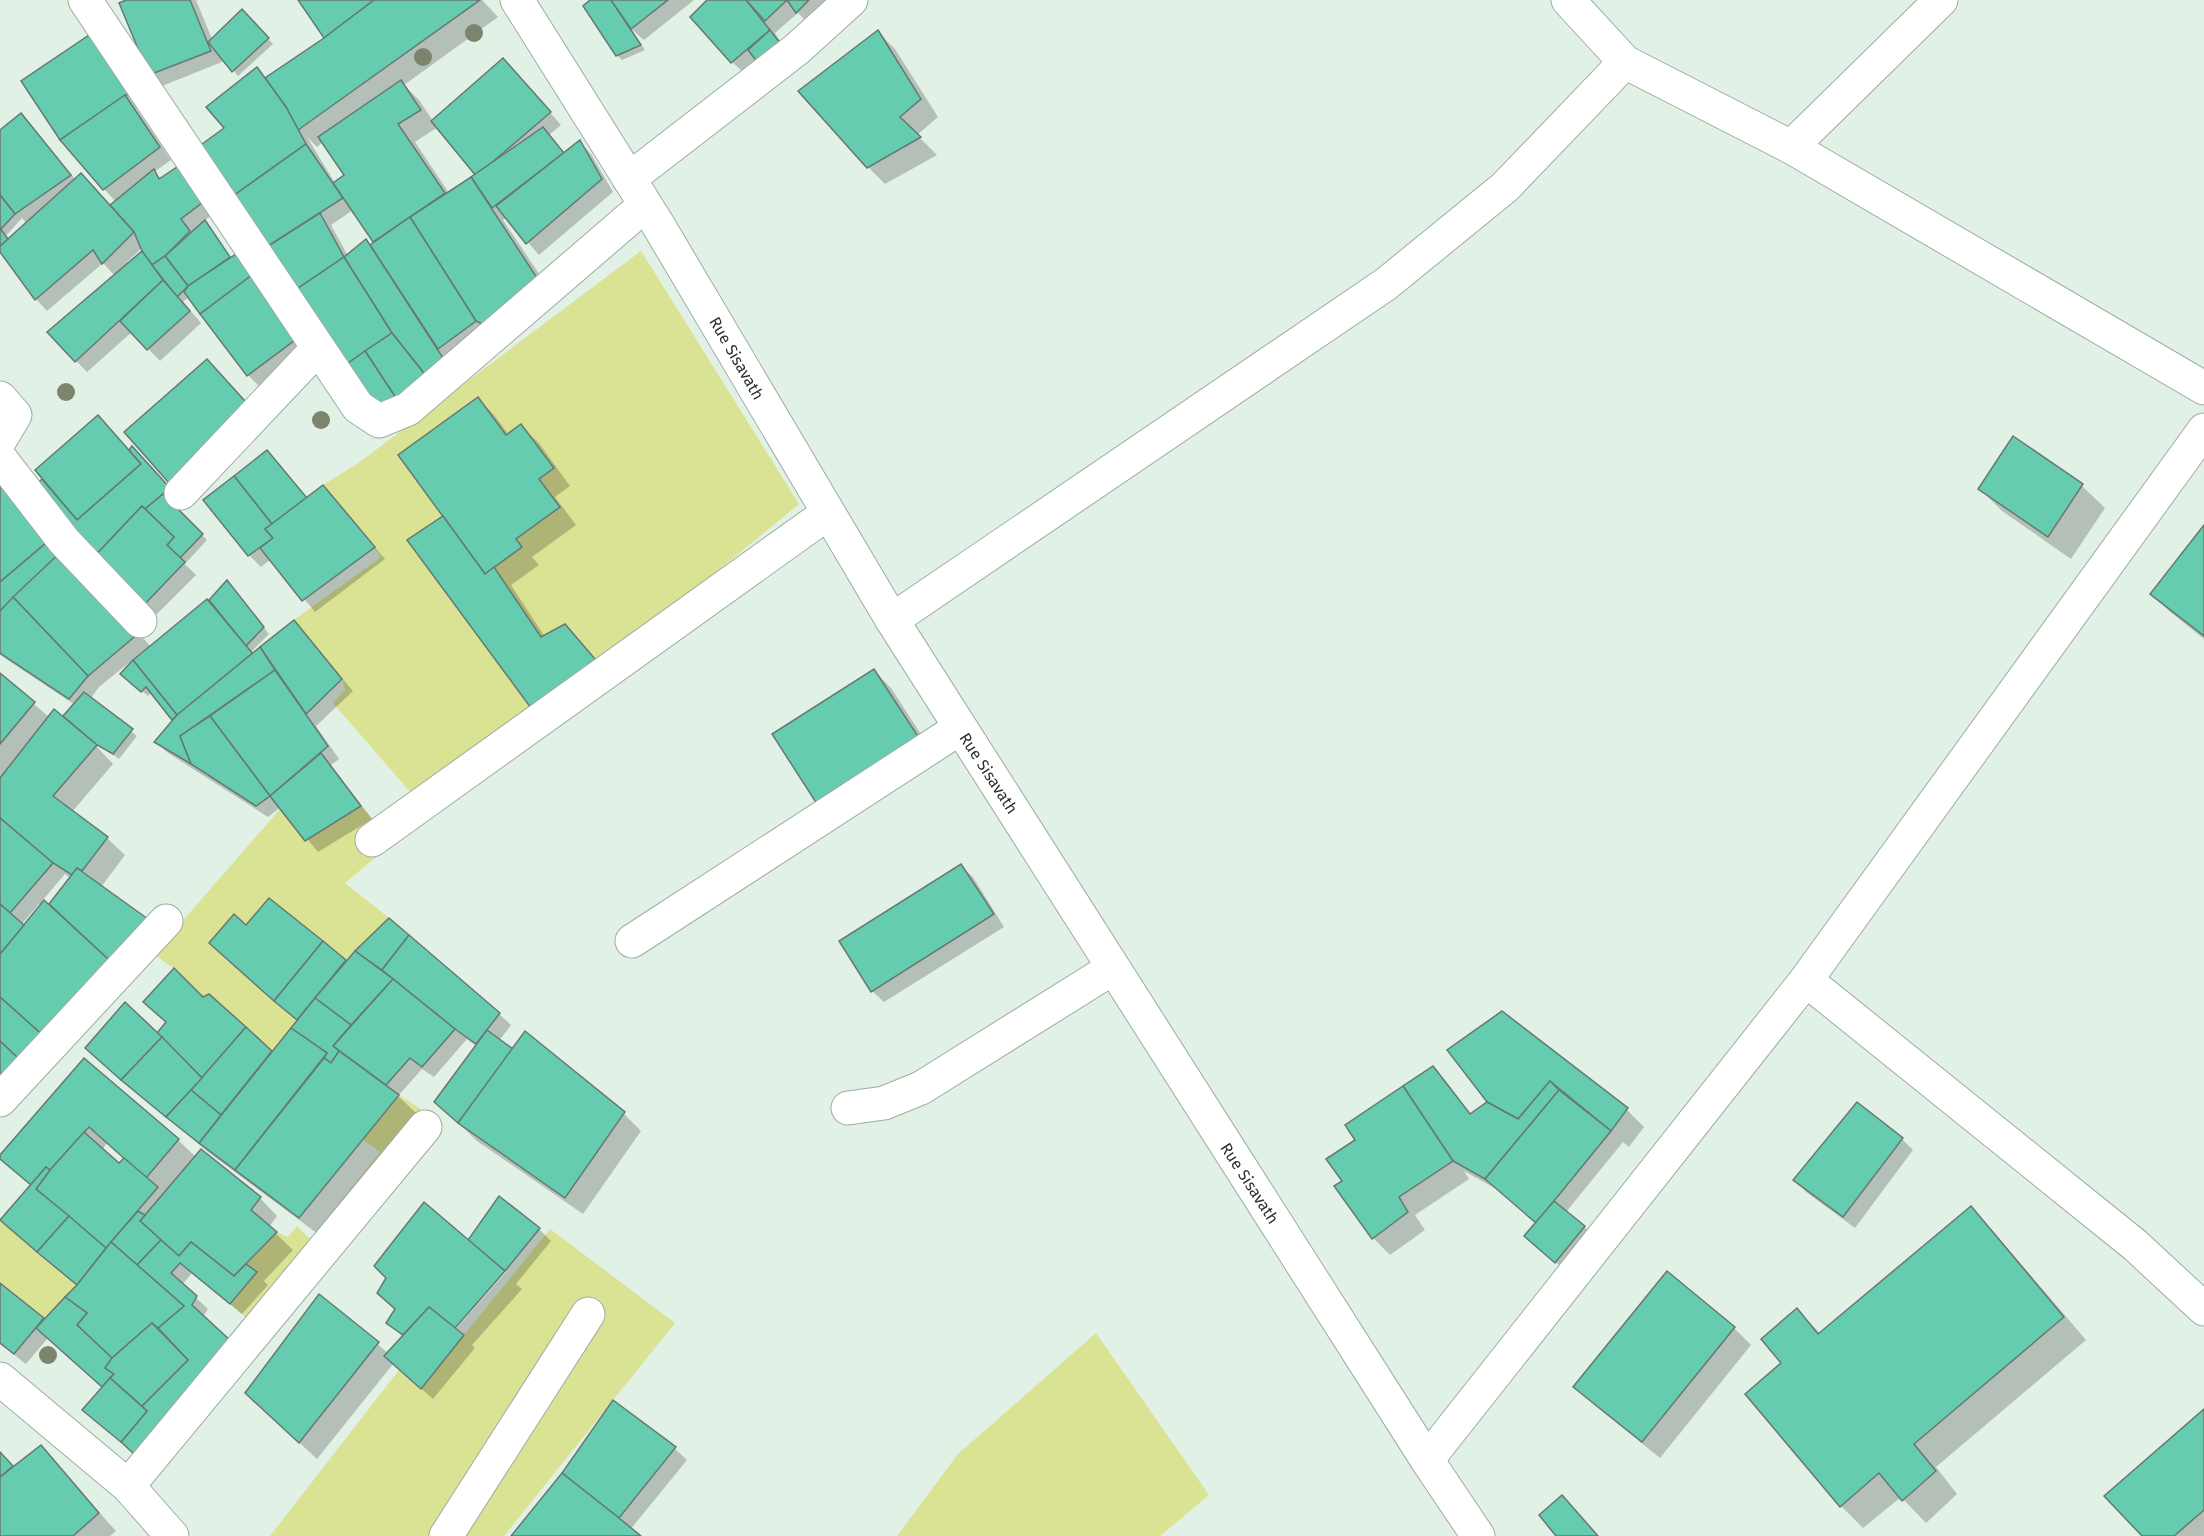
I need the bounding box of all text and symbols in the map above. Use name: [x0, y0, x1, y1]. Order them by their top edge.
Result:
street label: Rue Sisavath: [705, 313, 768, 403]
street label: Rue Sisavath: [955, 729, 1022, 817]
street label: Rue Sisavath: [1216, 1139, 1283, 1227]

